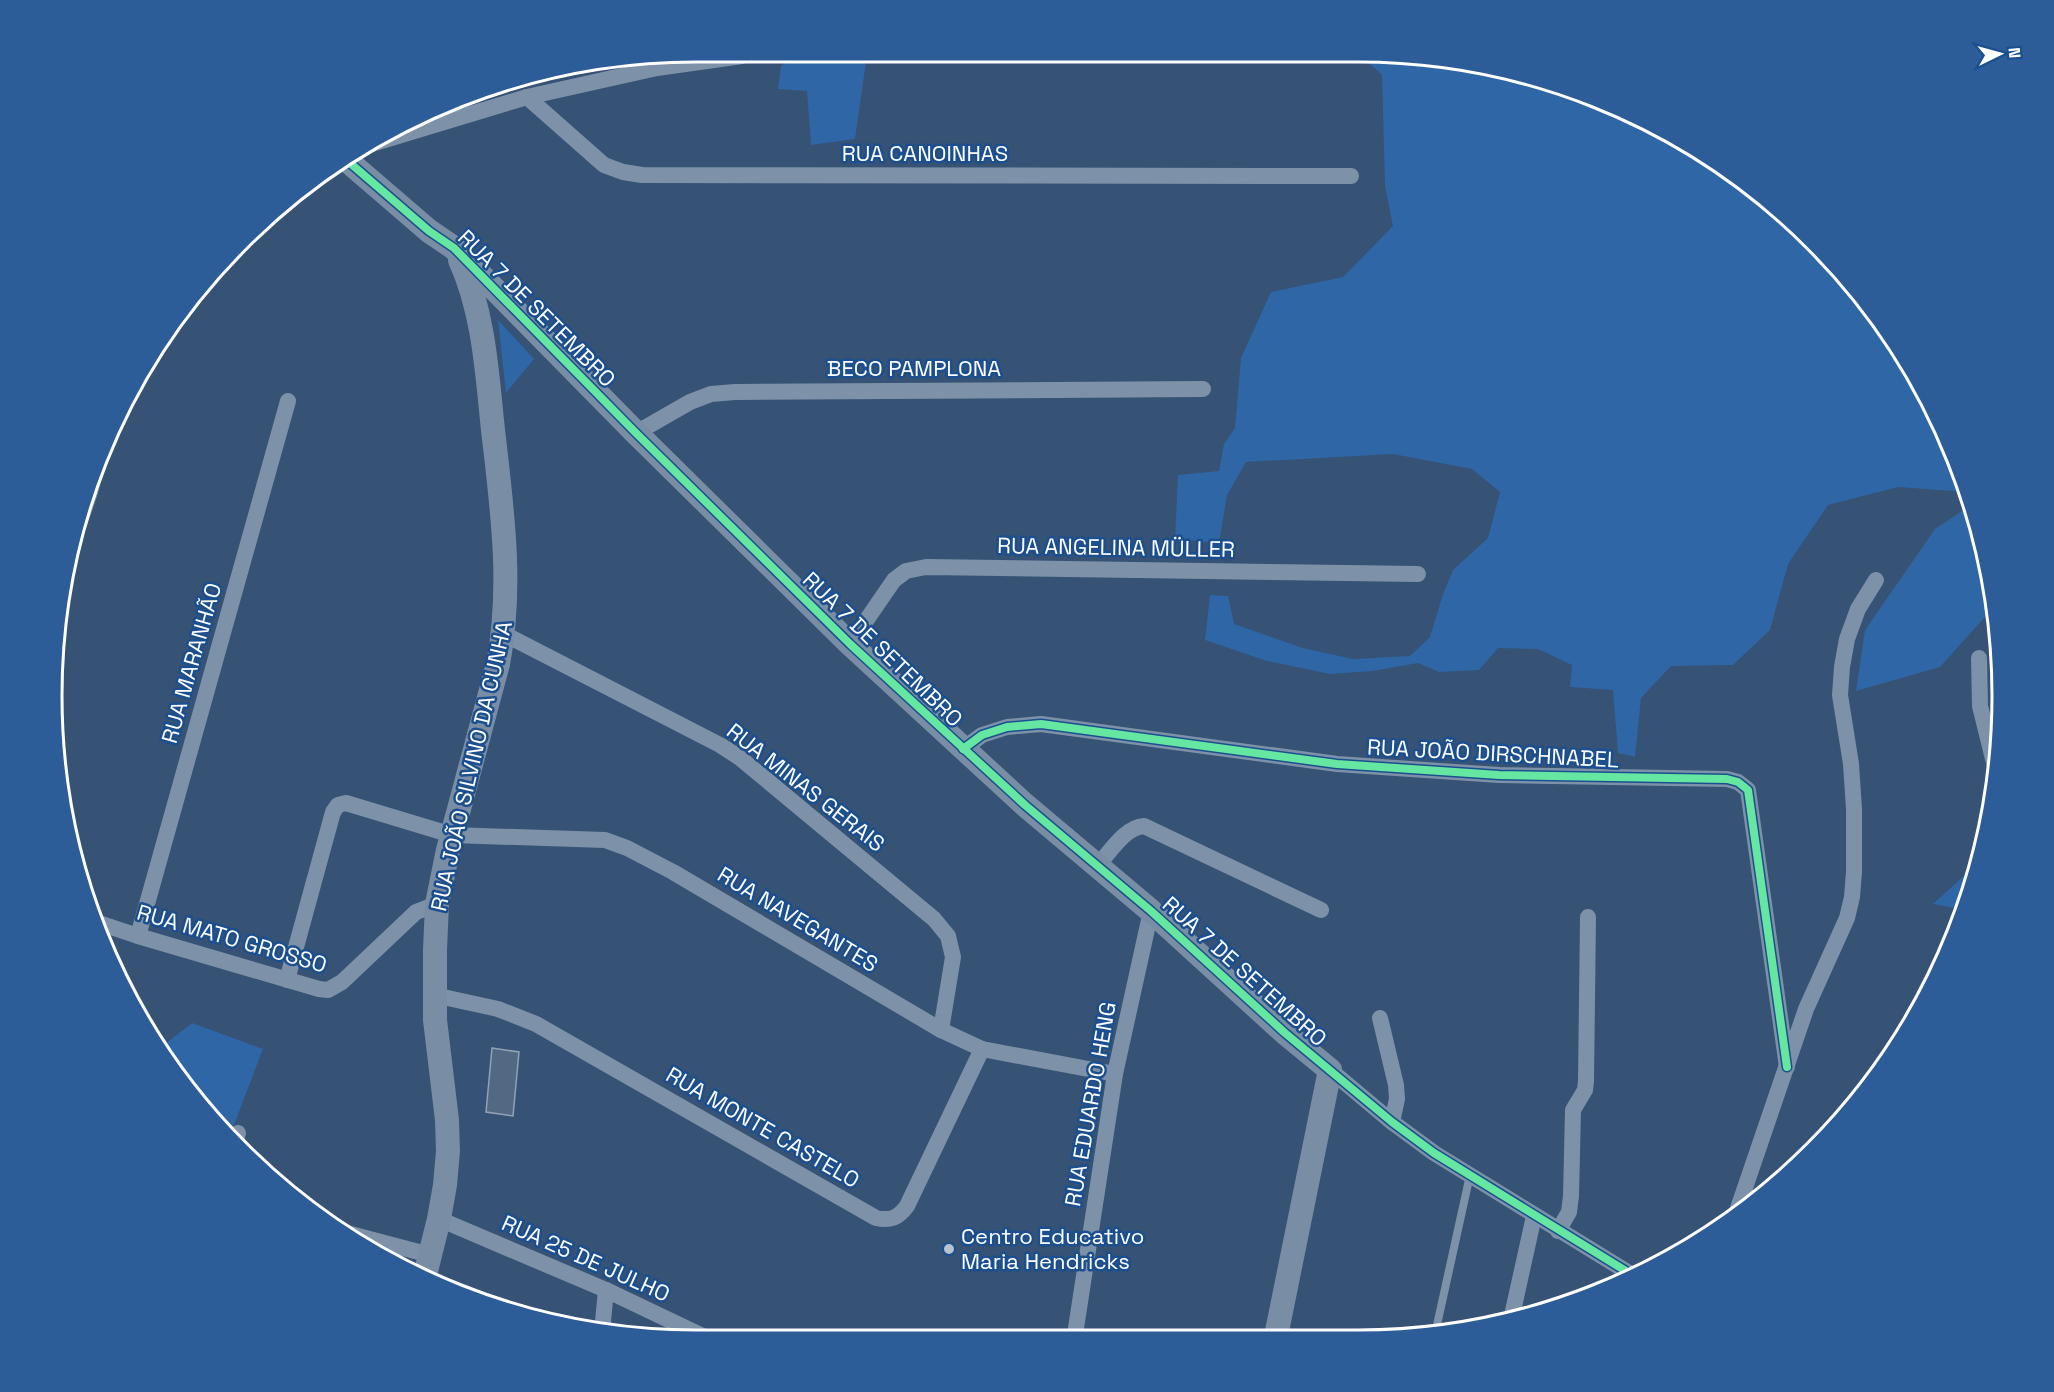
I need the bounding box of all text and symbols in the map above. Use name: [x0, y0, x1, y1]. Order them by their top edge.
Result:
north arrow: [1970, 24, 2030, 84]
text: N: [2004, 46, 2025, 59]
street label: RUA CANOINHAS: [842, 139, 1008, 167]
street label: RUA 7 DE SETEMBRO: [452, 223, 622, 393]
street label: BECO PAMPLONA: [827, 354, 1001, 382]
street label: RUA ANGELINA MÜLLER: [997, 531, 1235, 563]
street label: RUA 7 DE SETEMBRO: [797, 565, 969, 733]
street label: RUA MARANHÃO: [155, 580, 227, 746]
street label: RUA JOÃO SILVINO DA CUNHA: [424, 618, 518, 914]
street label: RUA MINAS GERAIS: [721, 717, 891, 857]
street label: RUA JOÃO DIRSCHNABEL: [1366, 732, 1620, 774]
street label: RUA NAVEGANTES: [713, 860, 883, 978]
street label: RUA 7 DE SETEMBRO: [1157, 890, 1333, 1052]
street label: RUA MATO GROSSO: [134, 898, 330, 978]
street label: RUA EDUARDO HENG: [1058, 999, 1122, 1209]
street label: RUA MONTE CASTELO: [661, 1060, 865, 1194]
street label: RUA 25 DE JULHO: [498, 1208, 674, 1308]
place label: Centro Educativo Maria Hendricks: [961, 1222, 1144, 1275]
marker: Centro Educativo Maria Hendricks: [942, 1242, 956, 1256]

